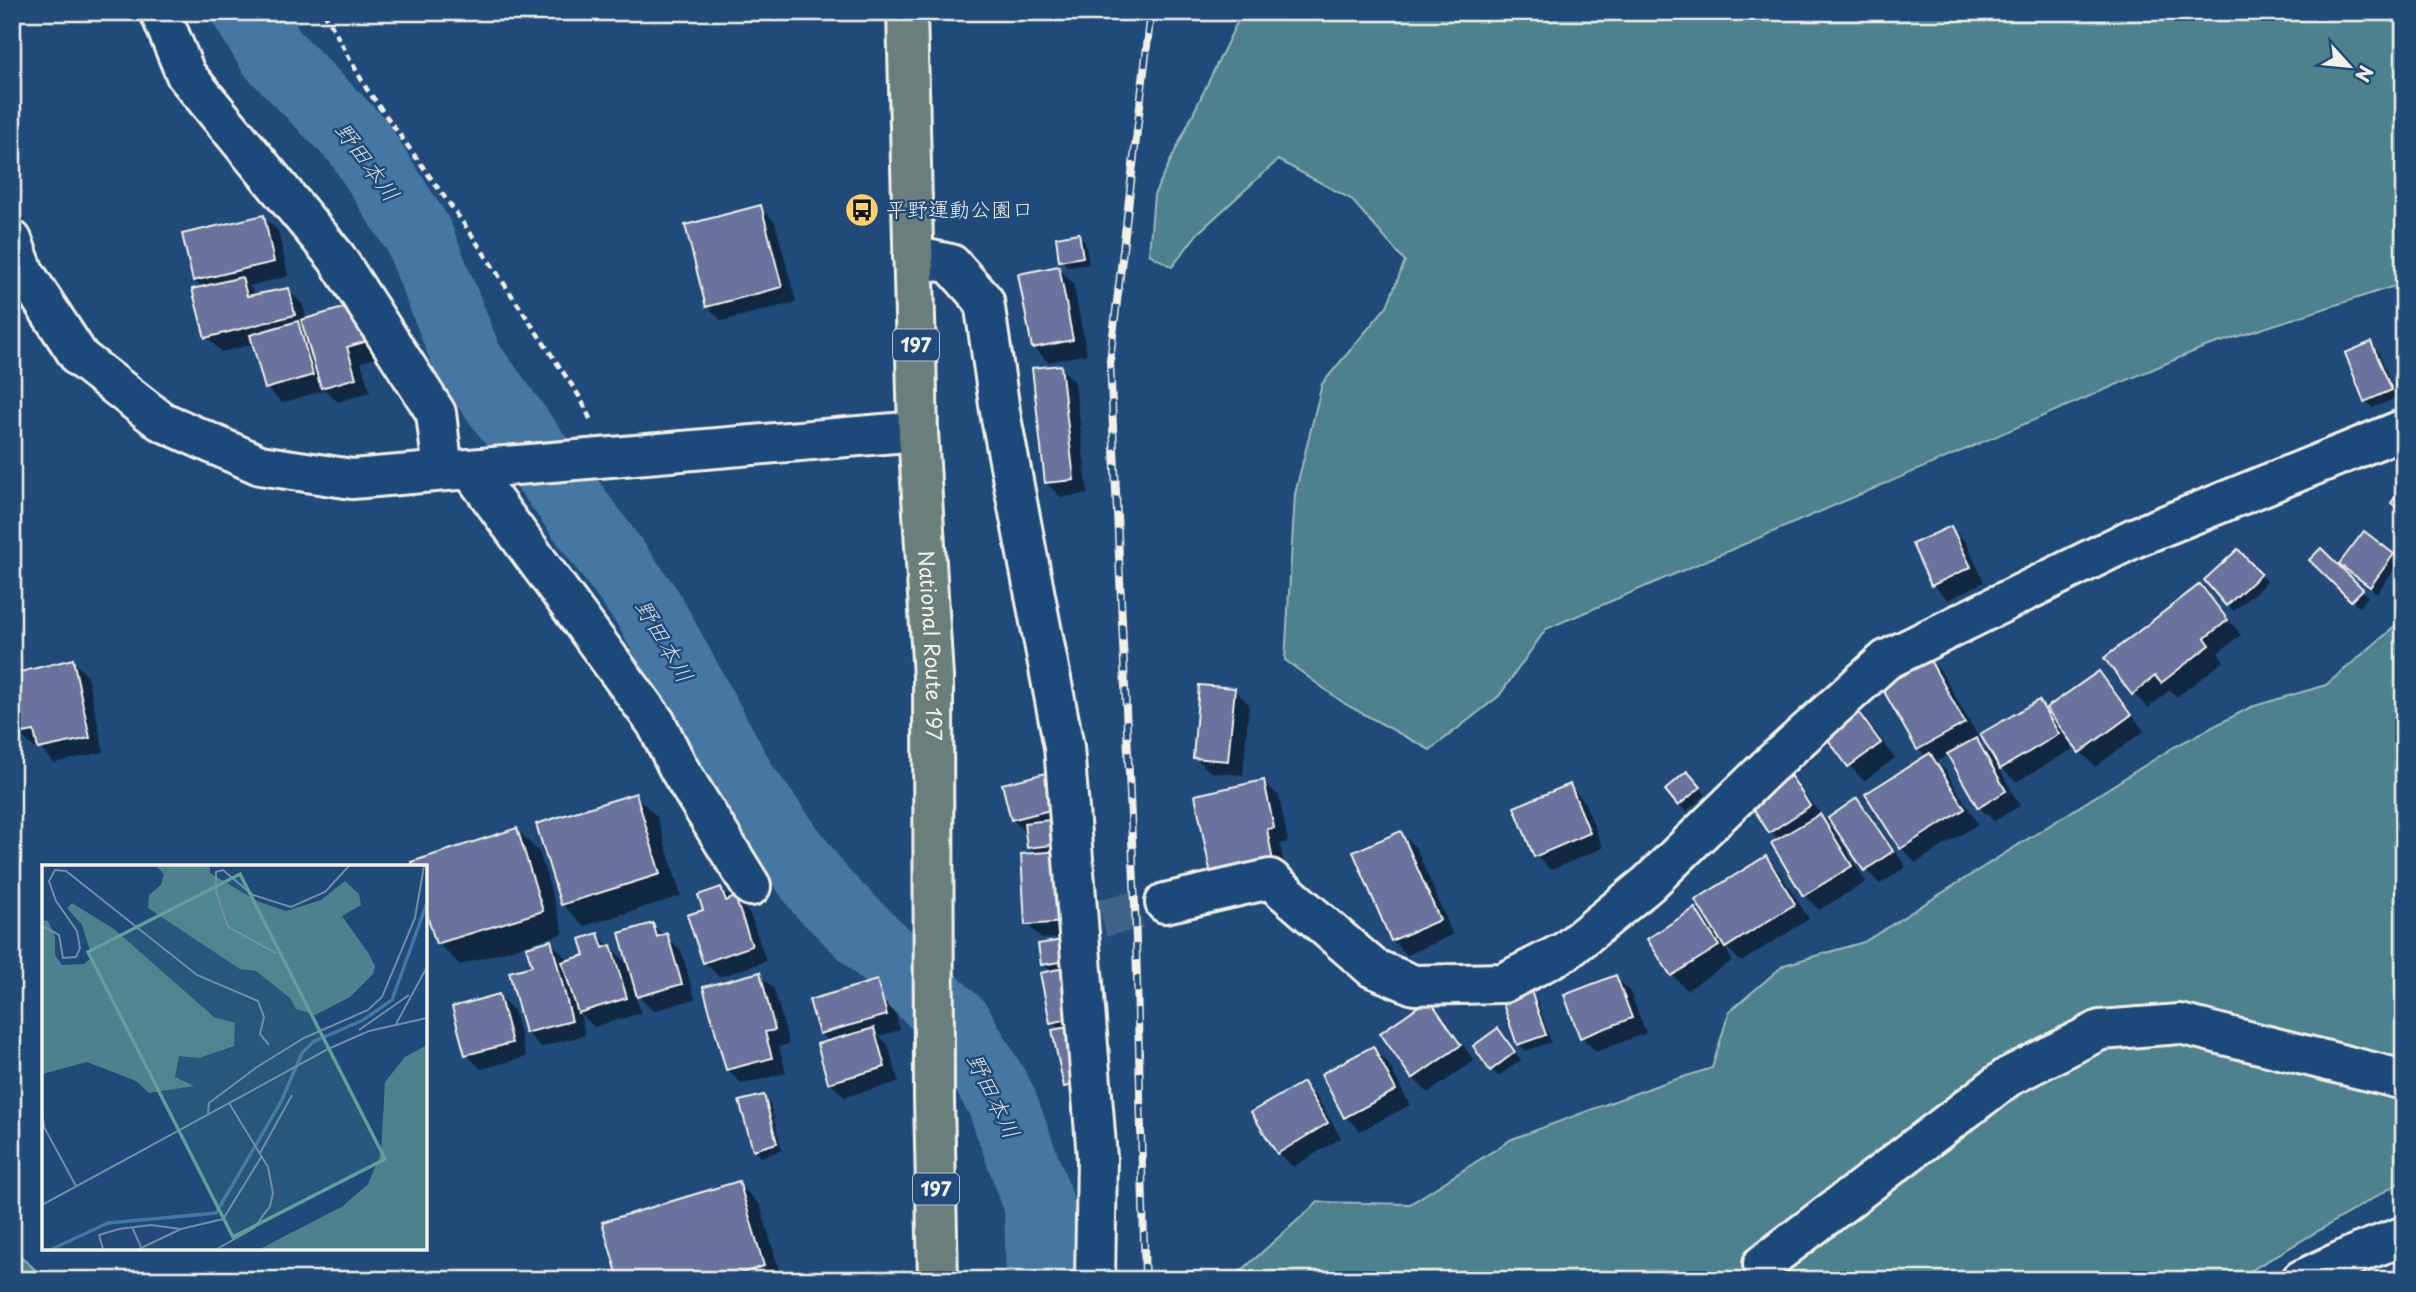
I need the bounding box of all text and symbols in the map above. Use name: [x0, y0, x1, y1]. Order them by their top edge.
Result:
north arrow: [2314, 32, 2384, 102]
text: N: [2349, 61, 2381, 87]
water label: 野田本川: [327, 114, 409, 209]
bus stop icon: 平野運動公園口: [843, 191, 881, 229]
place label: 平野運動公園口: [886, 192, 1033, 224]
road number: 197: [893, 330, 939, 360]
street label: National Route 197: [911, 549, 951, 741]
water label: 野田本川: [627, 592, 703, 689]
inset map: [42, 865, 427, 1250]
water label: 野田本川: [958, 1046, 1030, 1144]
road number: 197: [913, 1174, 959, 1204]

